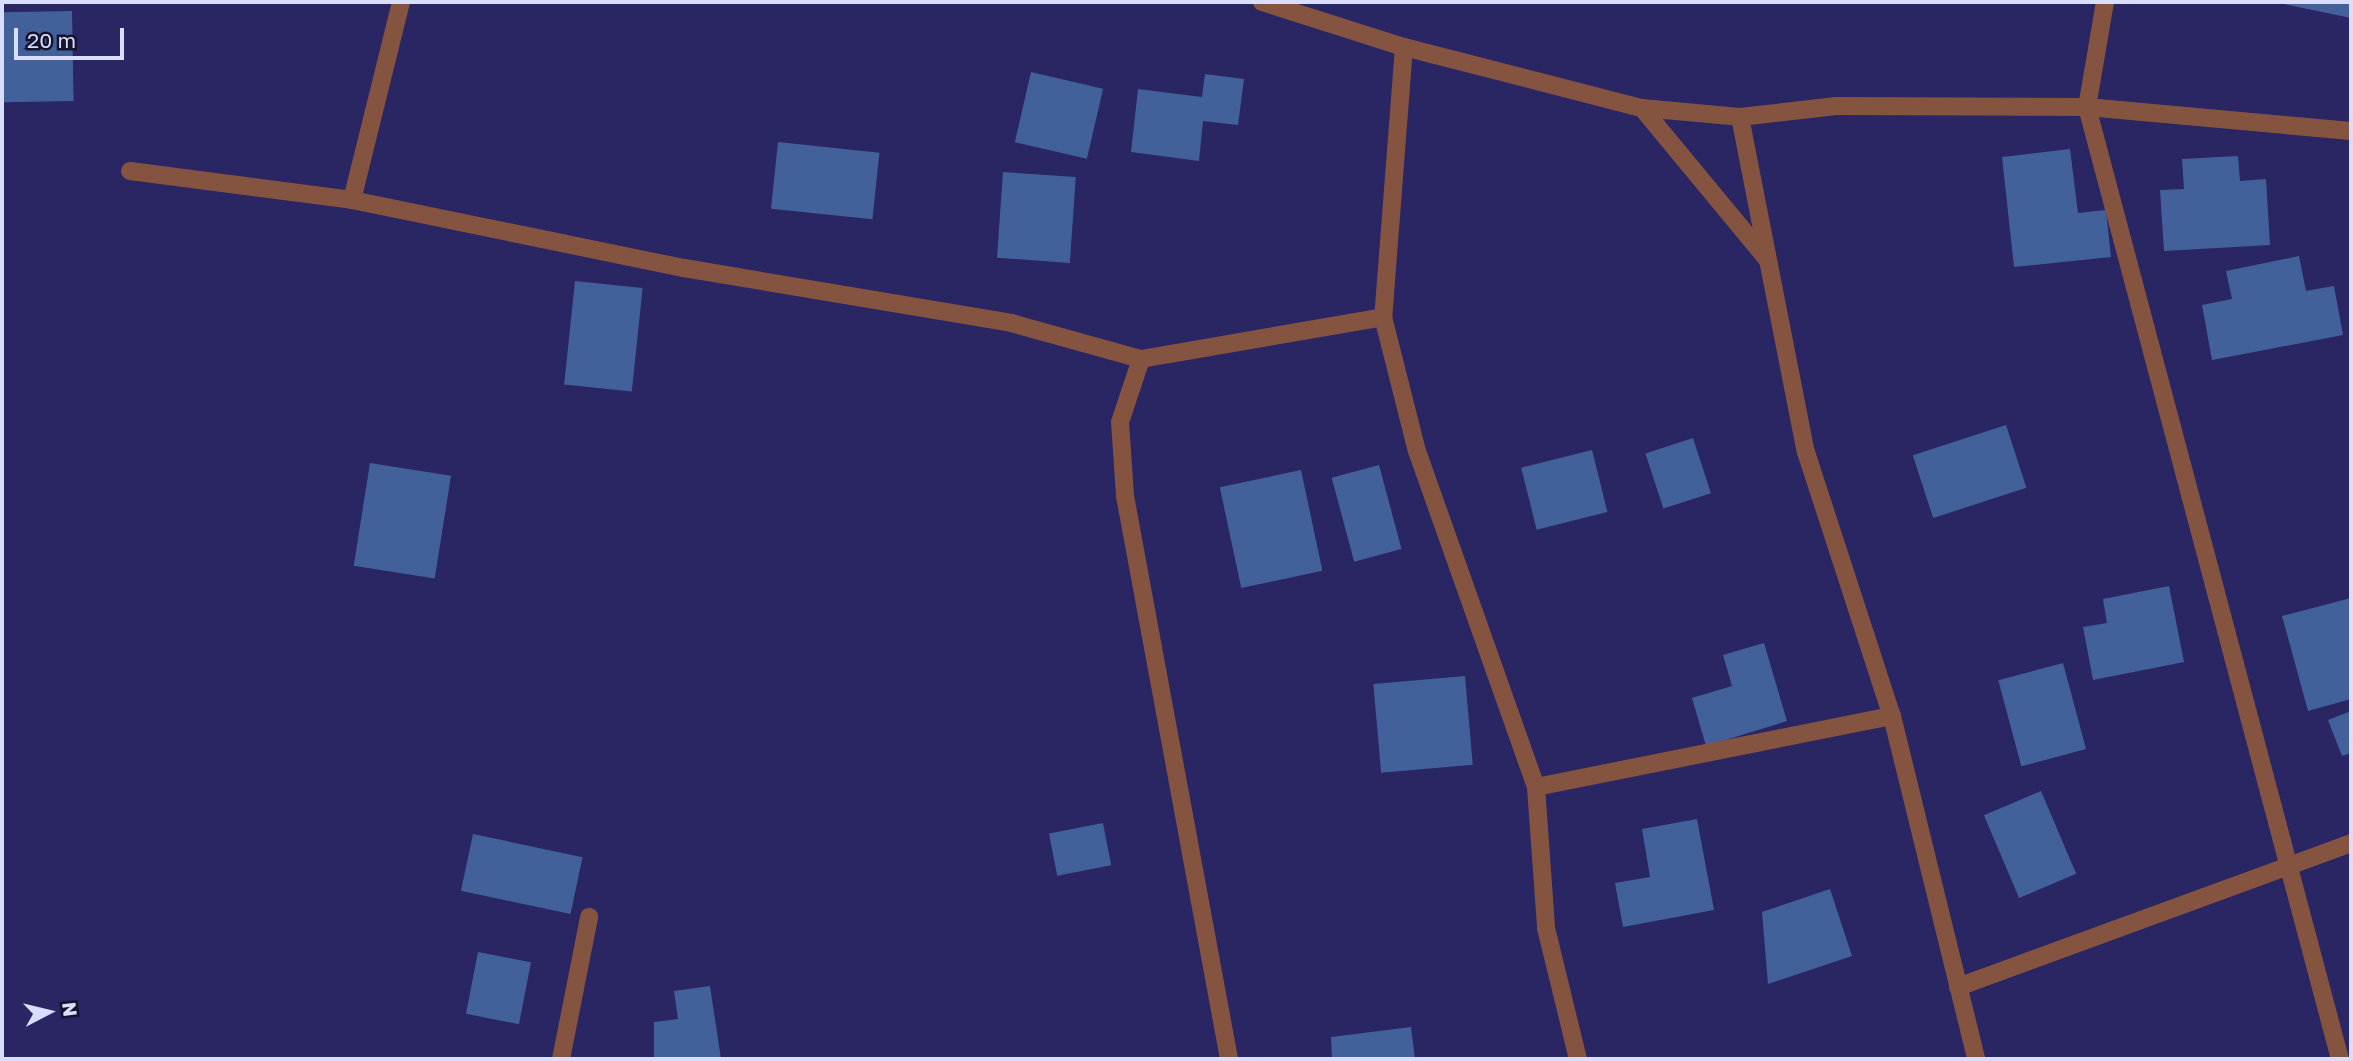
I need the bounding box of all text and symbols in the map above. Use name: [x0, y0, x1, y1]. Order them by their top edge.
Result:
scale bar: [18, 14, 128, 58]
text: 20 m: [27, 27, 76, 53]
north arrow: [14, 977, 84, 1047]
text: N: [58, 1001, 83, 1018]

